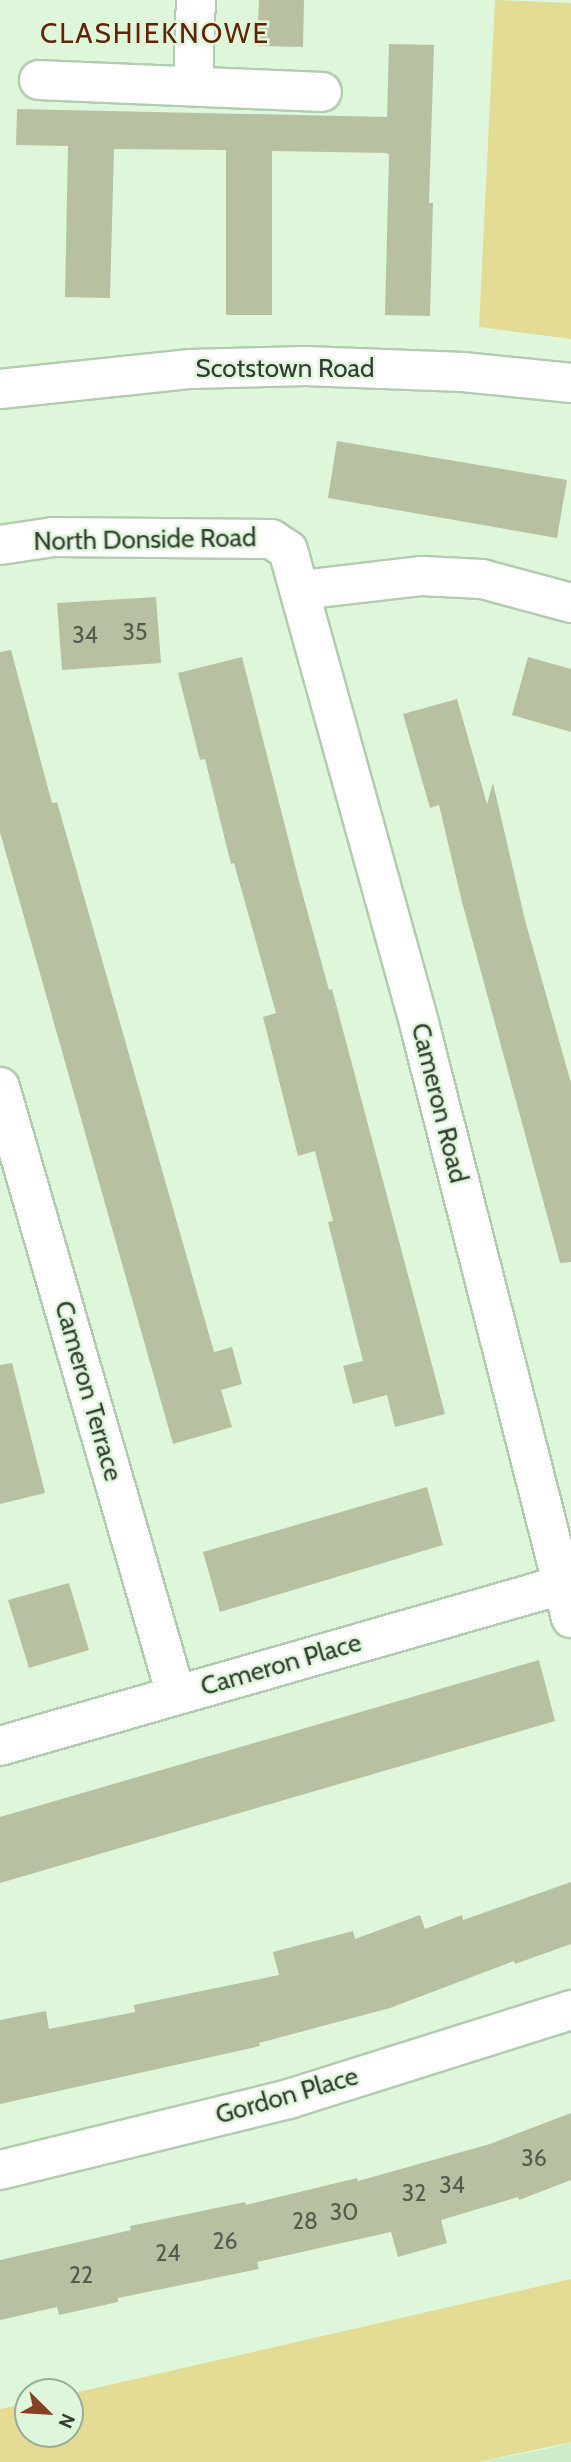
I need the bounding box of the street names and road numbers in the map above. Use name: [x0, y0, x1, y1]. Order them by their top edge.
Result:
street label: Scotstown Road: [196, 353, 374, 385]
street label: North Donside Road: [33, 522, 257, 558]
street label: Cameron Road: [404, 1020, 474, 1186]
street label: Cameron Terrace: [47, 1297, 129, 1485]
street label: Cameron Place: [197, 1627, 365, 1703]
street label: Gordon Place: [212, 2061, 362, 2131]

